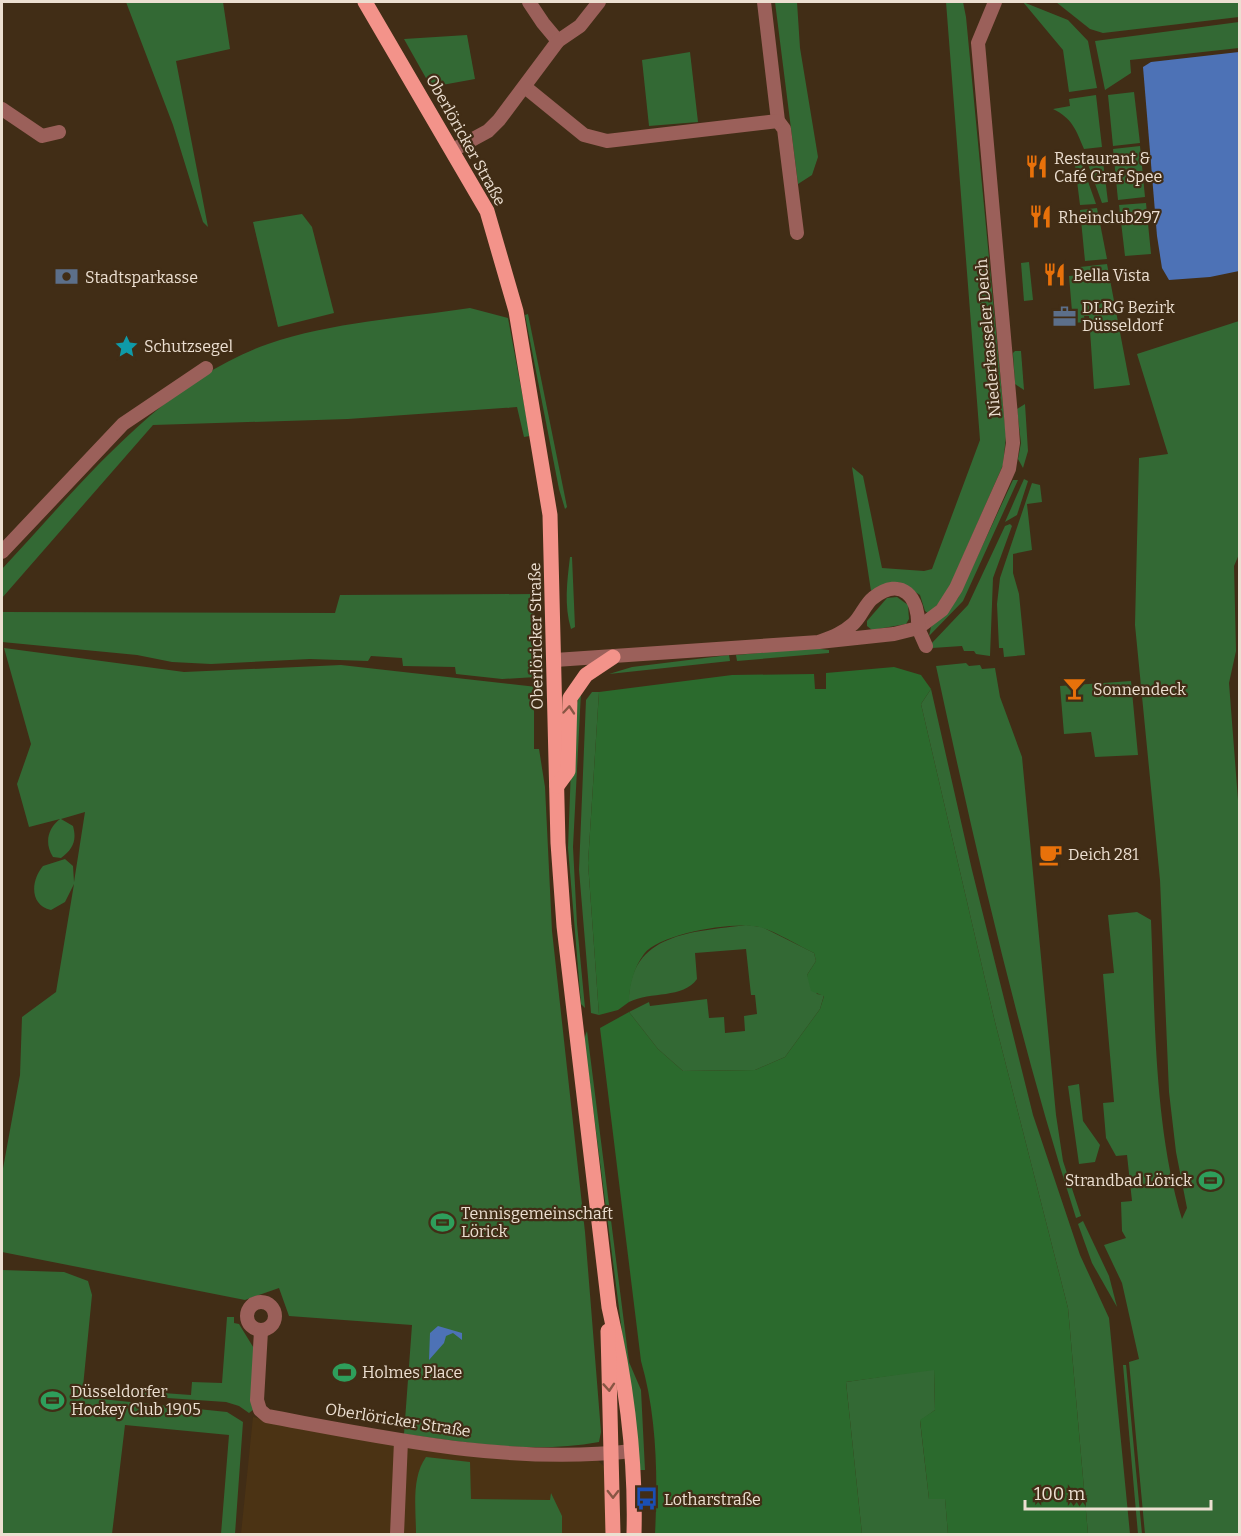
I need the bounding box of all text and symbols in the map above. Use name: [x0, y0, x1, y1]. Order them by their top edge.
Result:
street label: Oberlöricker Straße: [422, 71, 510, 209]
place label: Restaurant & Café Graf Spee: [1054, 149, 1162, 186]
restaurant icon: Restaurant & Café Graf Spee: [1023, 154, 1049, 180]
restaurant icon: Rheinclub297: [1027, 204, 1053, 230]
place label: Rheinclub297: [1058, 208, 1160, 227]
street label: Niederkasseler Deich: [972, 258, 1004, 418]
restaurant icon: Bella Vista: [1042, 262, 1068, 288]
bank icon: Stadtsparkasse: [54, 264, 80, 290]
place label: Bella Vista: [1073, 266, 1150, 285]
place label: Stadtsparkasse: [85, 268, 198, 287]
place label: DLRG Bezirk Düsseldorf: [1082, 298, 1175, 335]
office icon: DLRG Bezirk Düsseldorf: [1051, 303, 1077, 329]
place icon: Schutzsegel: [113, 333, 139, 359]
place label: Schutzsegel: [144, 337, 233, 356]
street label: Oberlöricker Straße: [525, 562, 547, 710]
bar icon: Sonnendeck: [1062, 676, 1088, 702]
place label: Sonnendeck: [1093, 680, 1186, 699]
one-way arrow: [562, 705, 575, 714]
cafe icon: Deich 281: [1037, 841, 1063, 867]
place label: Deich 281: [1068, 845, 1139, 864]
sports icon: Strandbad Lörick: [1197, 1167, 1223, 1193]
place label: Strandbad Lörick: [1065, 1171, 1192, 1190]
place label: Tennisgemeinschaft Lörick: [461, 1204, 613, 1241]
sports icon: Tennisgemeinschaft Lörick: [430, 1209, 456, 1235]
sports icon: Holmes Place: [331, 1359, 357, 1385]
place label: Holmes Place: [362, 1363, 462, 1382]
place label: Düsseldorfer Hockey Club 1905: [71, 1382, 201, 1419]
one-way arrow: [603, 1382, 616, 1391]
sports icon: Düsseldorfer Hockey Club 1905: [40, 1387, 66, 1413]
street label: Oberlöricker Straße: [324, 1399, 472, 1441]
scale bar: [1025, 1473, 1211, 1511]
text: 100 m: [1034, 1483, 1085, 1505]
bus stop icon: Lotharstraße: [633, 1486, 659, 1512]
one-way arrow: [607, 1489, 619, 1498]
place label: Lotharstraße: [664, 1490, 761, 1509]

